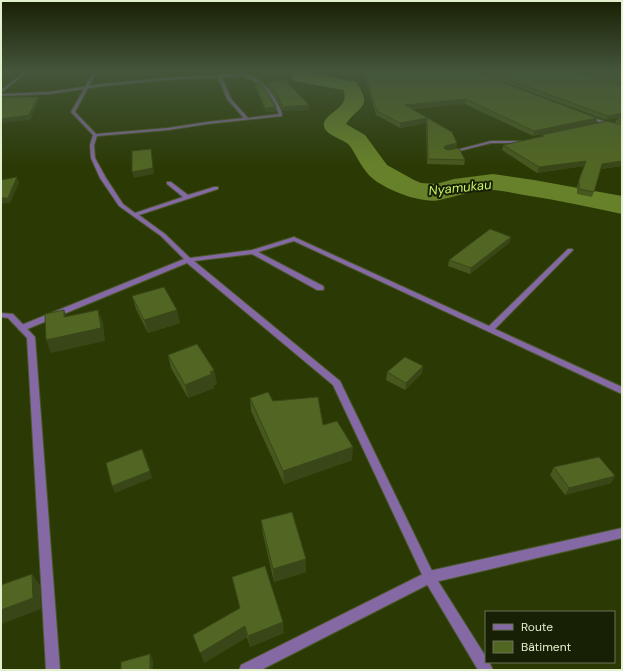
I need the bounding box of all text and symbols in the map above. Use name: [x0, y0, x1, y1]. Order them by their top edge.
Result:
water label: Nyamukau: [428, 176, 493, 199]
legend: [485, 611, 615, 663]
text: Route: [521, 619, 553, 635]
text: Bâtiment: [521, 639, 572, 655]

